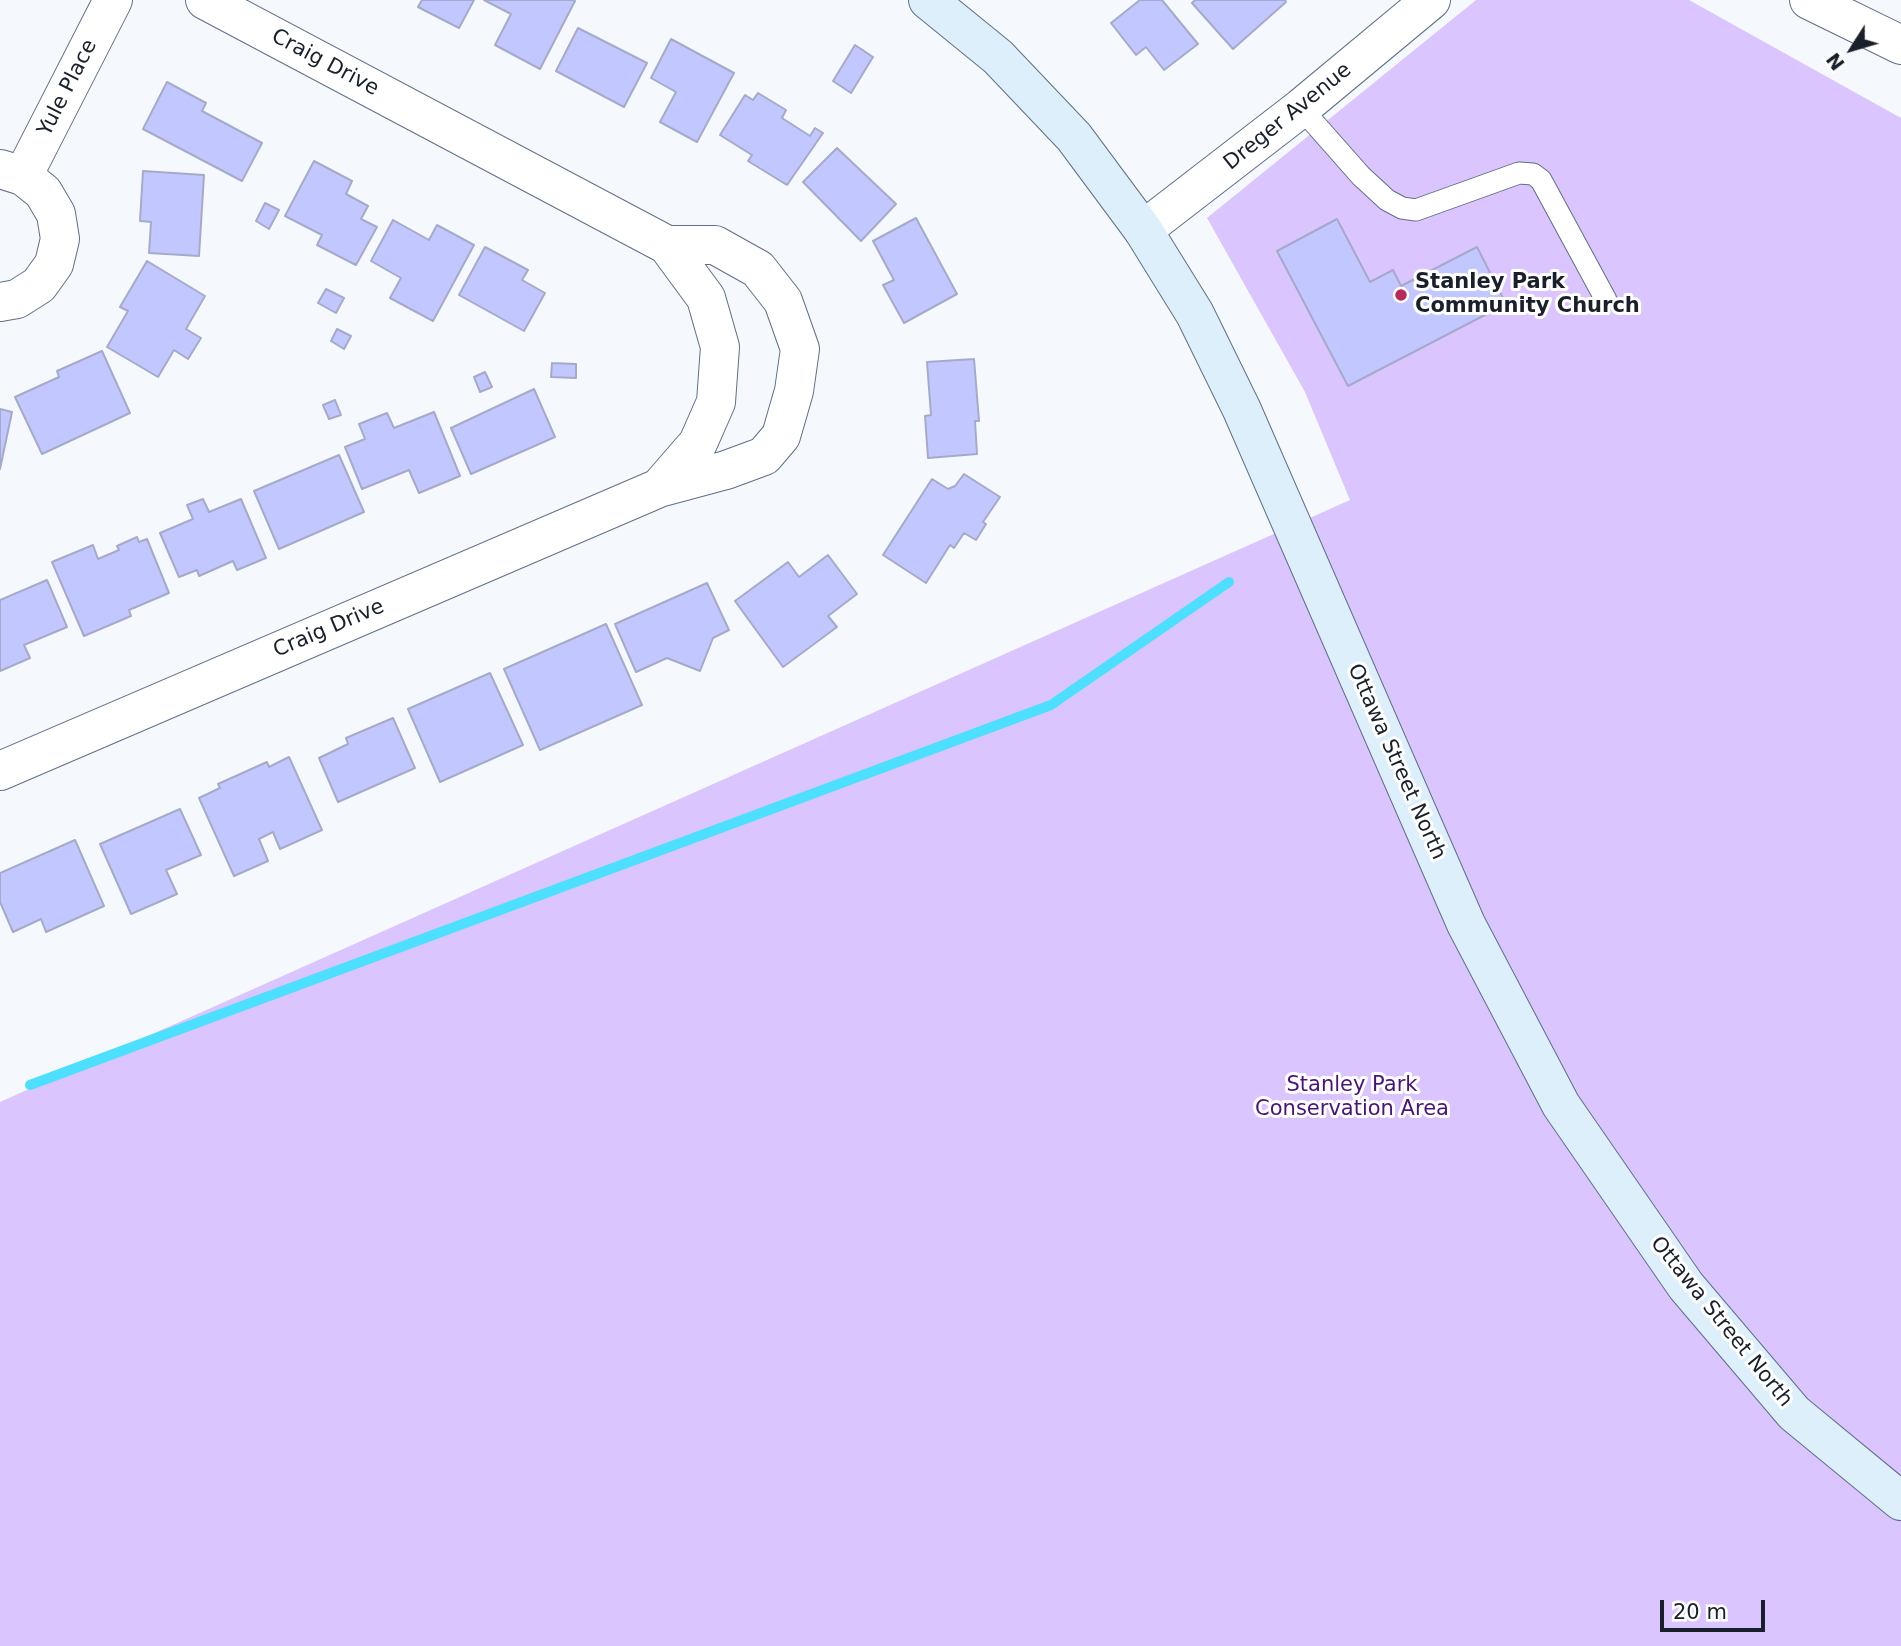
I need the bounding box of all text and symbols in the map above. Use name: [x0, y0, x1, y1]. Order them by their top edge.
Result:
north arrow: [1817, 14, 1887, 84]
street label: Craig Drive: [267, 24, 383, 102]
street label: Yule Place: [33, 36, 103, 140]
text: N: [1822, 49, 1849, 75]
street label: Dreger Avenue: [1219, 58, 1357, 176]
place label: Stanley Park Community Church: [1415, 270, 1640, 320]
marker: Stanley Park Community Church: [1393, 287, 1409, 303]
street label: Craig Drive: [270, 594, 388, 664]
street label: Ottawa Street North: [1341, 660, 1451, 864]
park label: Stanley Park Conservation Area: [1255, 1073, 1449, 1123]
street label: Ottawa Street North: [1645, 1232, 1797, 1412]
scale bar: [1663, 1586, 1768, 1630]
text: 20 m: [1673, 1600, 1727, 1624]

